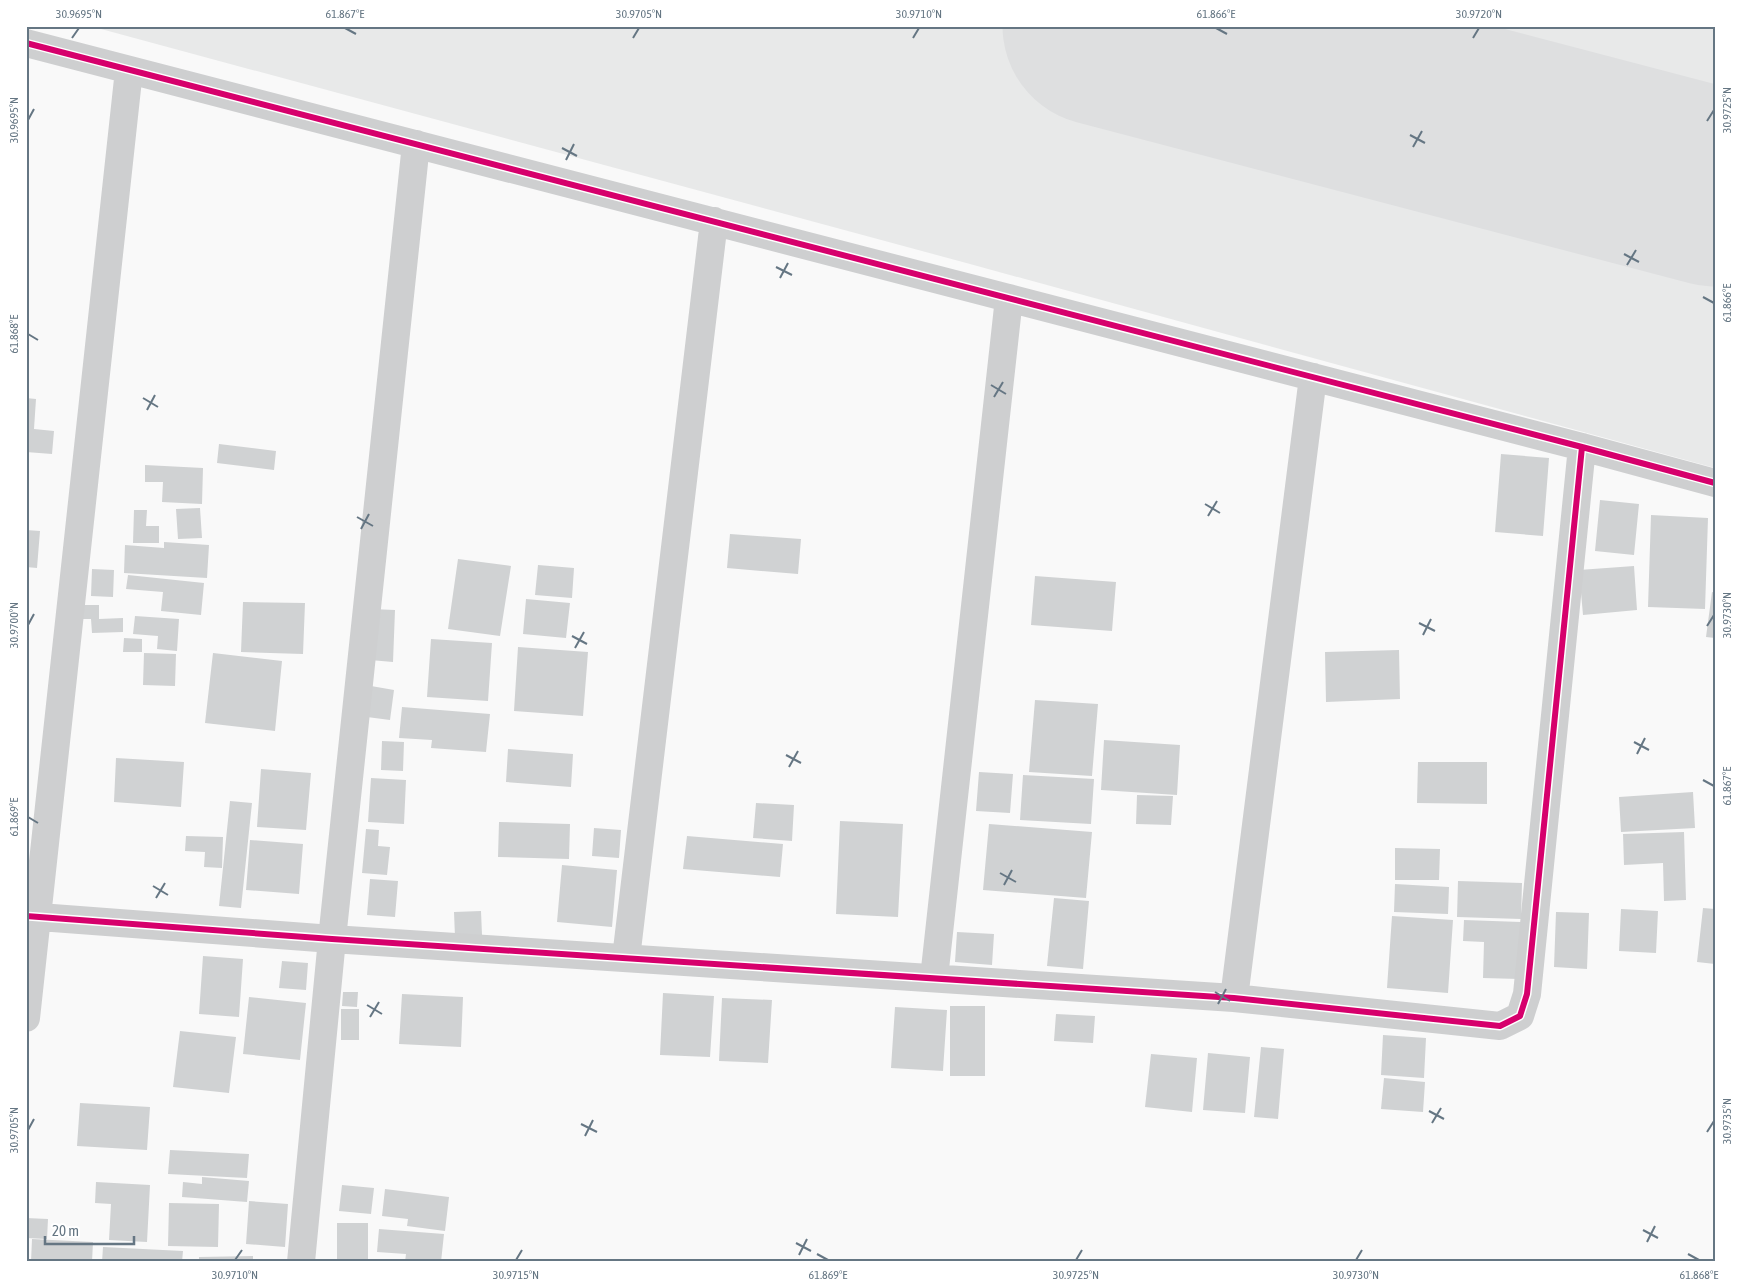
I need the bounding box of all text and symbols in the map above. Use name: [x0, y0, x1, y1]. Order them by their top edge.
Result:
text: 30.9695°N: [56, 7, 102, 21]
text: 61.867°E: [326, 7, 364, 21]
text: 30.9705°N: [616, 7, 662, 21]
text: 30.9710°N: [896, 7, 942, 21]
text: 61.866°E: [1197, 7, 1235, 21]
text: 30.9720°N: [1456, 7, 1502, 21]
text: 30.9725°N: [1720, 87, 1734, 133]
text: 30.9695°N: [7, 97, 21, 143]
text: 61.866°E: [1720, 284, 1734, 322]
text: 61.868°E: [7, 315, 21, 353]
text: 30.9730°N: [1720, 592, 1734, 638]
text: 30.9700°N: [7, 602, 21, 648]
text: 61.867°E: [1720, 767, 1734, 805]
text: 61.869°E: [7, 798, 21, 836]
text: 30.9735°N: [1720, 1098, 1734, 1144]
text: 30.9705°N: [7, 1107, 21, 1153]
scale bar: [45, 1213, 134, 1245]
text: 20 m: [52, 1222, 79, 1239]
text: 30.9710°N: [212, 1268, 258, 1282]
text: 30.9715°N: [493, 1268, 539, 1282]
text: 61.869°E: [809, 1268, 847, 1282]
text: 30.9725°N: [1053, 1268, 1099, 1282]
text: 30.9730°N: [1333, 1268, 1379, 1282]
text: 61.868°E: [1680, 1268, 1718, 1282]

